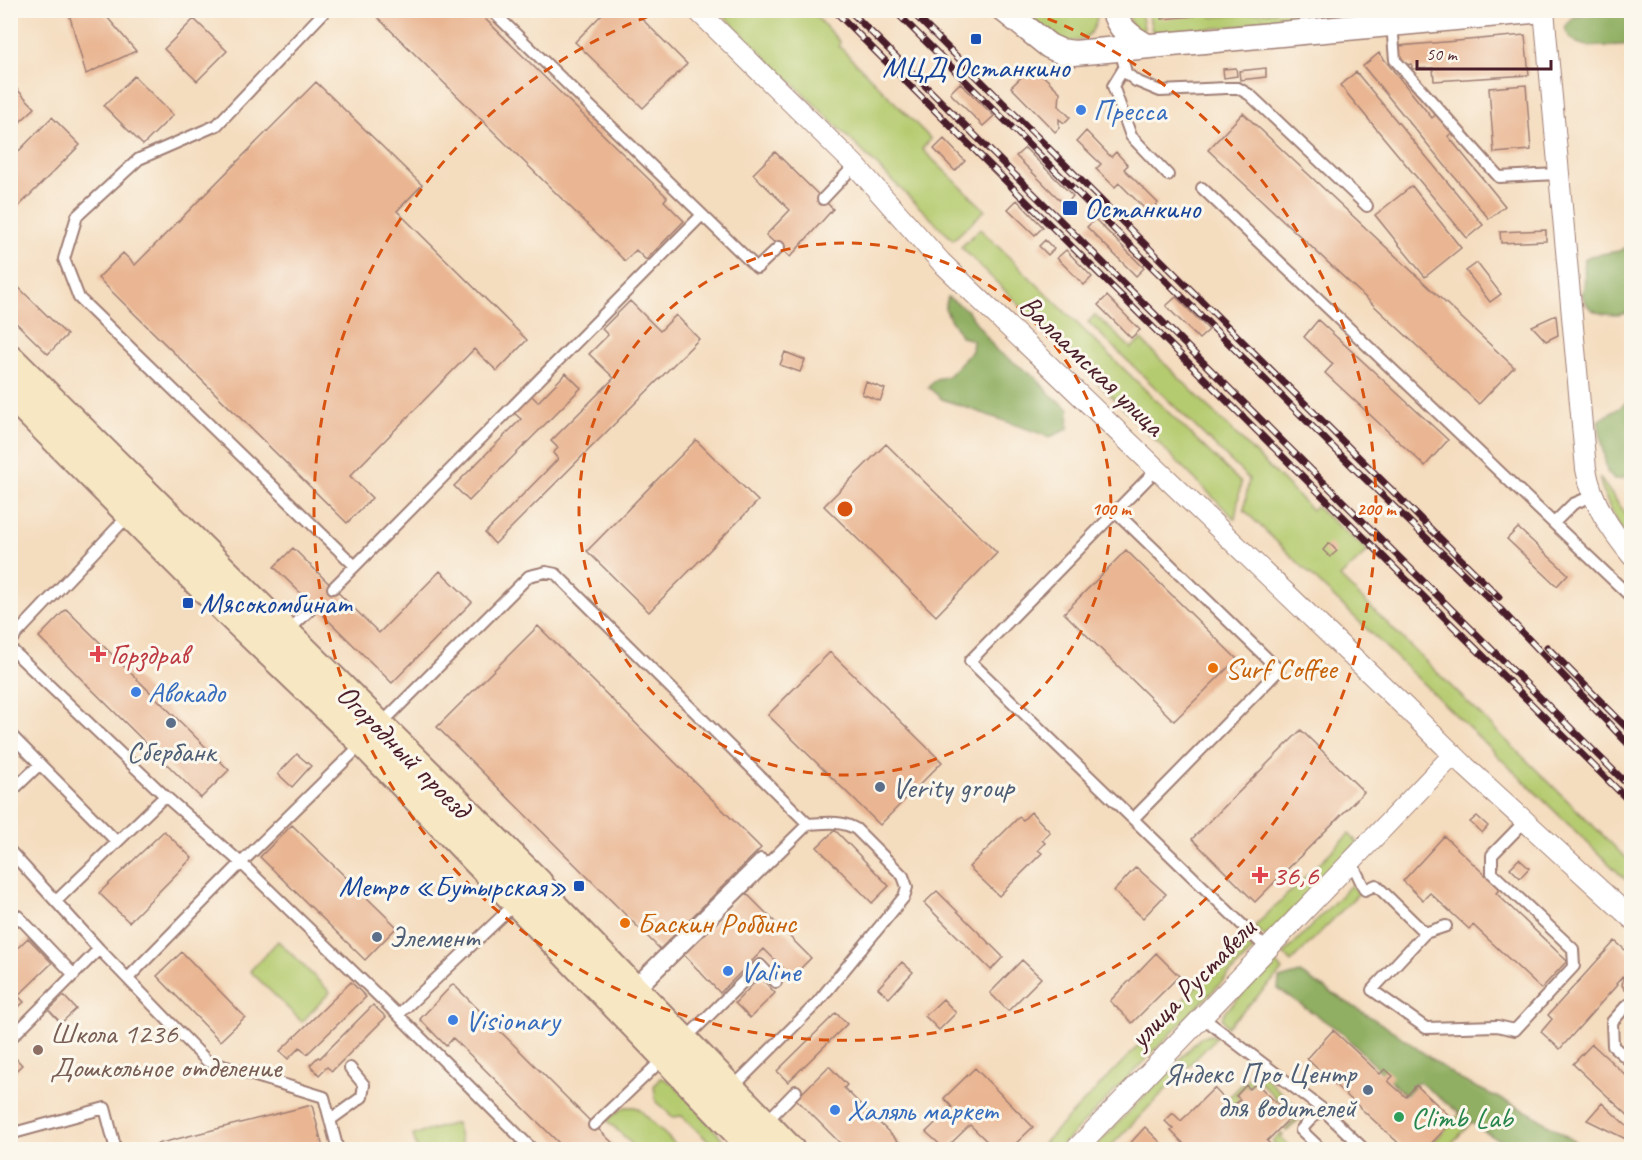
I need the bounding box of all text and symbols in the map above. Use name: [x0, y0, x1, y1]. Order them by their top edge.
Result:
marker: МЦД Останкино: [969, 32, 983, 46]
scale bar: [1417, 33, 1550, 71]
text: 50 m: [1426, 43, 1459, 65]
place label: МЦД Останкино: [882, 48, 1071, 86]
place label: Пресса: [1093, 91, 1168, 129]
marker: Пресса: [1074, 103, 1088, 117]
place label: Останкино: [1084, 189, 1202, 227]
marker: Останкино: [1061, 199, 1079, 217]
street label: Валаамская улица: [1011, 286, 1174, 445]
text: 100 m: [1092, 498, 1132, 520]
text: 200 m: [1357, 498, 1397, 520]
centre of rings: [835, 499, 855, 519]
place label: Мясокомбинат: [200, 584, 353, 622]
marker: Мясокомбинат: [181, 596, 195, 610]
place label: Горздрав: [110, 635, 193, 673]
marker: Горздрав: [91, 647, 105, 661]
place label: Surf Coffee: [1225, 649, 1339, 687]
marker: Surf Coffee: [1206, 661, 1220, 675]
place label: Авокадо: [148, 673, 227, 711]
street label: Огородный проезд: [329, 676, 481, 828]
marker: Авокадо: [129, 685, 143, 699]
marker: Сбербанк: [164, 716, 178, 730]
place label: Сбербанк: [127, 732, 217, 770]
place label: Verity group: [892, 768, 1016, 806]
marker: Verity group: [873, 780, 887, 794]
place label: 36,6: [1272, 856, 1320, 894]
place label: Метро «Бутырская»: [339, 867, 567, 905]
marker: 36,6: [1253, 868, 1267, 882]
marker: Метро «Бутырская»: [572, 879, 586, 893]
place label: Баскин Роббинс: [637, 904, 798, 942]
street label: улица Руставели: [1119, 908, 1265, 1058]
marker: Баскин Роббинс: [618, 916, 632, 930]
place label: Элемент: [389, 918, 482, 956]
marker: Элемент: [370, 930, 384, 944]
place label: Valine: [740, 952, 802, 990]
marker: Valine: [721, 964, 735, 978]
place label: Visionary: [465, 1001, 562, 1039]
marker: Visionary: [446, 1013, 460, 1027]
place label: Школа 1236 Дошкольное отделение: [50, 1014, 283, 1086]
marker: Школа 1236 Дошкольное отделение: [31, 1043, 45, 1057]
place label: Яндекс Про Центр для водителей: [1163, 1054, 1358, 1126]
marker: Яндекс Про Центр для водителей: [1361, 1083, 1375, 1097]
place label: Халяль маркет: [847, 1091, 1000, 1129]
place label: Climb Lab: [1411, 1098, 1514, 1136]
marker: Халяль маркет: [828, 1103, 842, 1117]
marker: Climb Lab: [1392, 1110, 1406, 1124]

